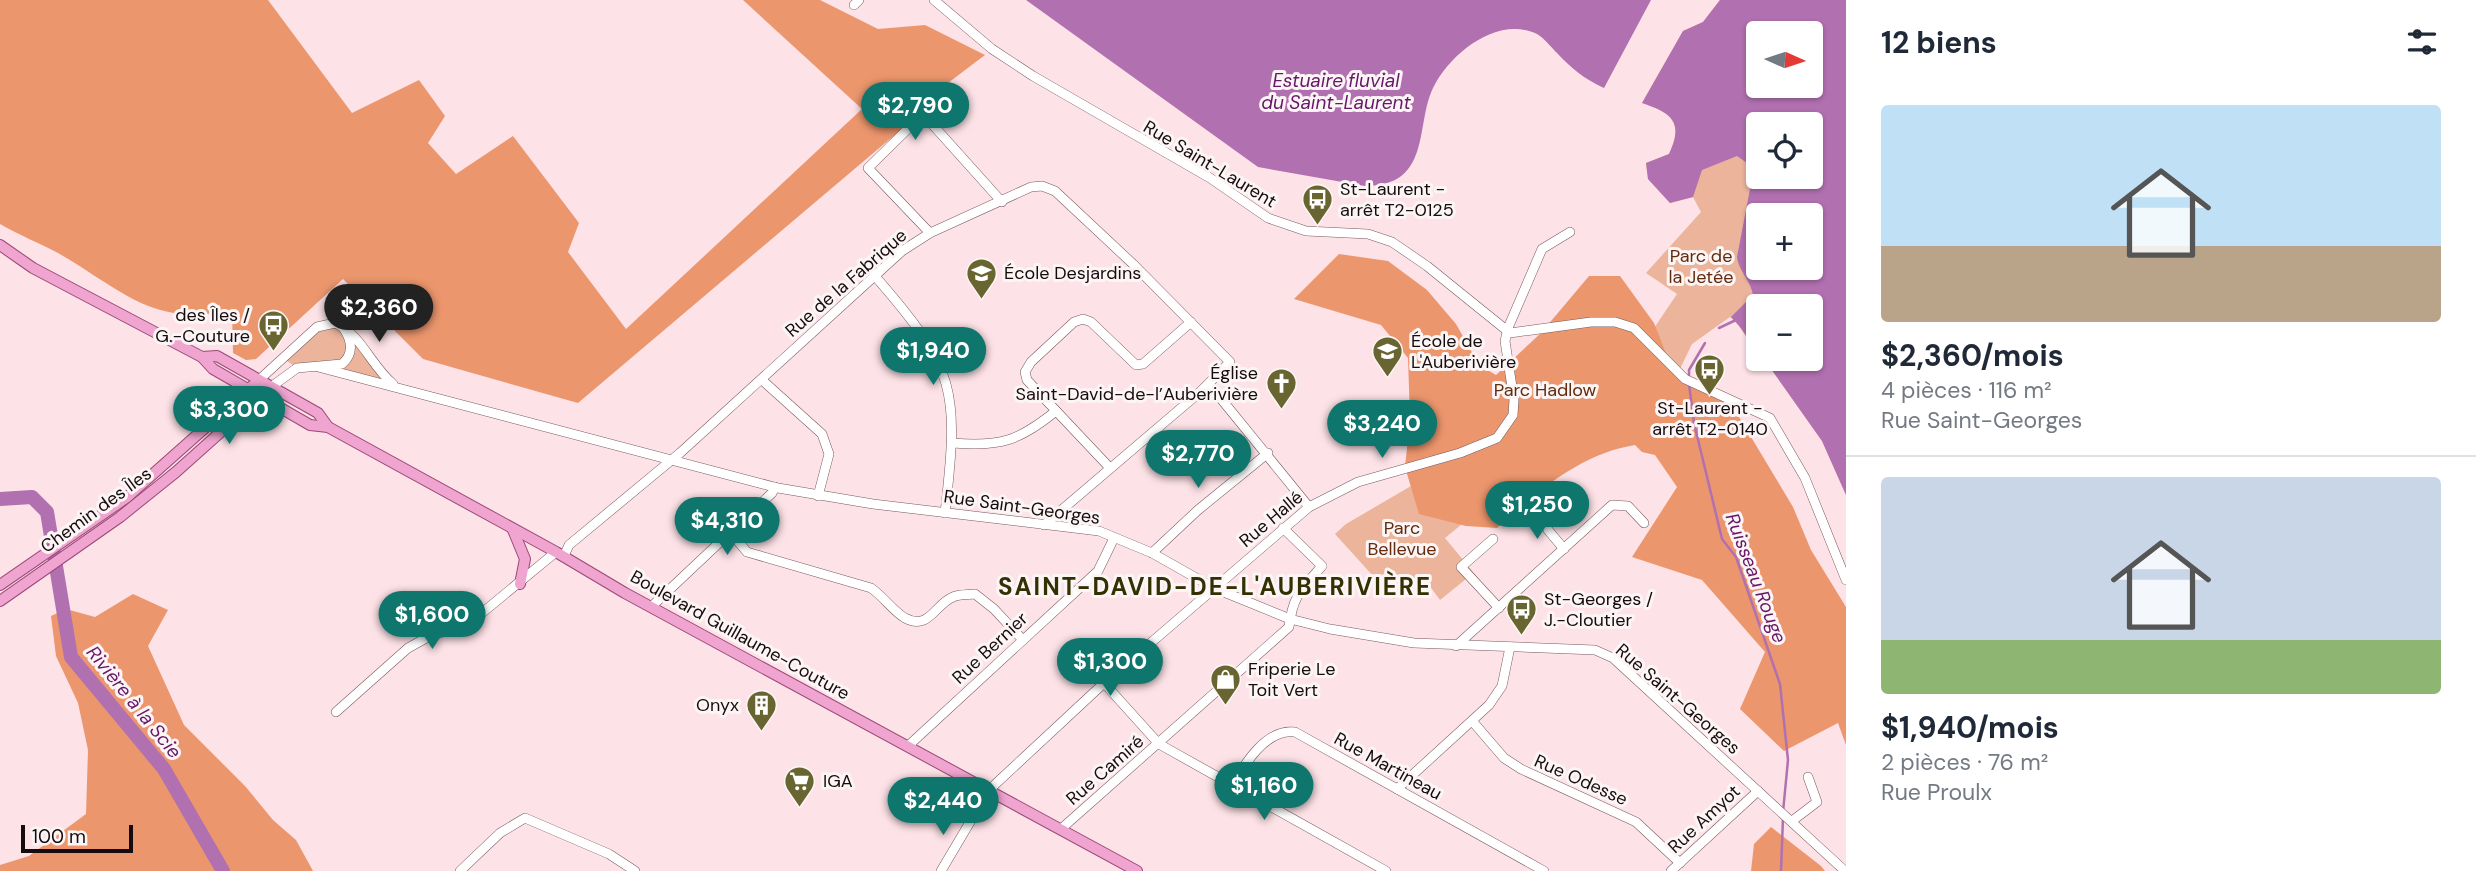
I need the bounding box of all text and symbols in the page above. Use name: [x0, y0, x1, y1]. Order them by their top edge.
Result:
north arrow: [1746, 21, 1824, 98]
map controls: [1746, 21, 1823, 371]
text: 12 biens: [1881, 23, 1997, 62]
icon: filters: [2403, 23, 2441, 61]
water label: Estuaire fluvial du Saint-Laurent: [1261, 68, 1411, 115]
pin: $2,790: [858, 82, 972, 142]
text: $2,790: [877, 90, 953, 120]
button: locate: [1746, 112, 1823, 189]
street label: Rue Saint-Laurent: [1139, 115, 1281, 213]
icon: home: [2098, 150, 2224, 276]
place label: St-Laurent - arrêt T2-0125: [1340, 177, 1454, 222]
bus stop icon: St-Laurent - arrêt T2-0125: [1300, 182, 1334, 226]
button: +: [1746, 203, 1823, 280]
street label: Rue de la Fabrique: [780, 223, 912, 343]
park label: Parc de la Jetée: [1669, 244, 1733, 289]
school or university icon: École Desjardins: [964, 256, 998, 300]
place label: École Desjardins: [1004, 261, 1141, 285]
pin: $2,360: [322, 284, 436, 344]
text: $2,360: [340, 292, 418, 322]
button: −: [1746, 294, 1823, 371]
place label: des Îles / G.-Couture: [155, 303, 250, 348]
bus stop icon: des Îles / G.-Couture: [256, 308, 290, 352]
pin: $1,940: [876, 328, 990, 387]
place label: École de L'Auberivière: [1411, 329, 1516, 374]
school or university icon: École de L'Auberivière: [1371, 334, 1405, 378]
text: $1,940: [896, 335, 970, 365]
text: $2,360/mois: [1881, 336, 2064, 375]
bus stop icon: St-Laurent - arrêt T2-0140: [1693, 353, 1727, 397]
place label: Église Saint-David-de-l’Auberivière: [1016, 361, 1258, 406]
church icon: Église Saint-David-de-l’Auberivière: [1264, 366, 1298, 410]
text: 4 pièces · 116 m²: [1881, 375, 2052, 405]
park label: Parc Hadlow: [1494, 378, 1597, 402]
pin: $3,300: [172, 386, 286, 446]
text: $3,300: [189, 394, 269, 424]
place label: St-Laurent - arrêt T2-0140: [1652, 396, 1768, 441]
pin: $3,240: [1325, 400, 1439, 460]
text: Rue Saint-Georges: [1881, 405, 2082, 435]
text: $3,240: [1343, 408, 1421, 438]
pin: $2,770: [1141, 430, 1255, 490]
text: $2,770: [1161, 438, 1235, 468]
street label: Chemin des Îles: [36, 462, 156, 558]
pin: $1,250: [1480, 482, 1594, 541]
street label: Rue Saint-Georges: [942, 484, 1102, 530]
street label: Rue Hallé: [1234, 485, 1308, 553]
text: $1,250: [1501, 489, 1573, 519]
pin: $4,310: [670, 498, 784, 557]
text: $4,310: [691, 505, 763, 535]
water label: Ruisseau Rouge: [1720, 509, 1792, 647]
park label: Parc Bellevue: [1368, 516, 1437, 561]
icon: home: [2098, 522, 2224, 648]
street label: Boulevard Guillaume-Couture: [626, 565, 854, 705]
district label: SAINT-DAVID-DE-L'AUBERIVIÈRE: [998, 570, 1432, 602]
place label: St-Georges / J.-Cloutier: [1544, 587, 1653, 632]
pin: $1,600: [375, 592, 489, 651]
bus stop icon: St-Georges / J.-Cloutier: [1504, 592, 1538, 636]
text: $1,600: [395, 599, 469, 629]
street label: Rue Bernier: [947, 606, 1033, 689]
pin: $1,300: [1053, 638, 1167, 698]
street label: Rue Saint-Georges: [1611, 638, 1745, 760]
water label: Rivière à la Scie: [81, 641, 187, 764]
text: $1,300: [1073, 646, 1147, 676]
place label: Friperie Le Toit Vert: [1248, 657, 1335, 702]
shop icon: Friperie Le Toit Vert: [1208, 662, 1242, 706]
building icon: Onyx: [745, 688, 779, 732]
place label: Onyx: [696, 693, 739, 717]
text: $1,940/mois: [1881, 708, 2059, 747]
street label: Rue Martineau: [1330, 726, 1446, 806]
street label: Rue Camiré: [1061, 730, 1149, 810]
text: 2 pièces · 76 m²: [1881, 747, 2048, 777]
street label: Rue Odesse: [1531, 749, 1631, 811]
pin: $1,160: [1207, 762, 1321, 822]
supermarket icon: IGA: [783, 764, 817, 808]
place label: IGA: [823, 769, 853, 793]
text: $1,160: [1230, 770, 1298, 800]
text: Rue Proulx: [1881, 777, 1992, 807]
pin: $2,440: [886, 778, 1000, 837]
street label: Rue Amyot: [1663, 779, 1745, 859]
text: $2,440: [904, 785, 982, 815]
scale bar: [21, 822, 133, 854]
text: 100 m: [32, 824, 86, 849]

